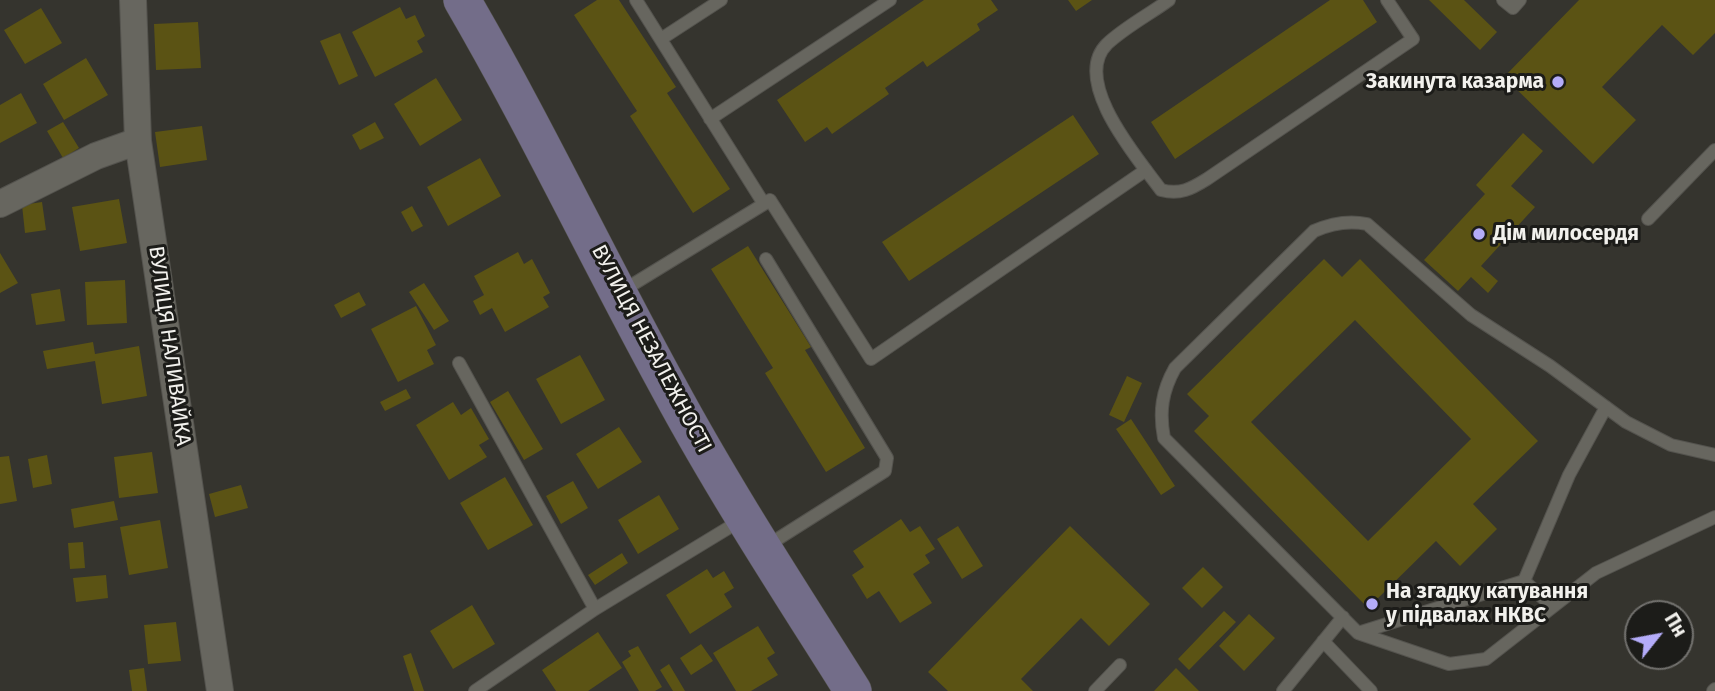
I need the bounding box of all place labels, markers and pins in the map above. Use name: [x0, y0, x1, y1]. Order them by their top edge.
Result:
place label: Закинута казарма: [1366, 69, 1544, 95]
marker: Закинута казарма: [1550, 74, 1566, 90]
place label: Дім милосердя: [1493, 221, 1639, 247]
marker: Дім милосердя: [1471, 226, 1487, 242]
place label: На згадку катування у підвалах НКВС: [1386, 579, 1588, 629]
marker: На згадку катування у підвалах НКВС: [1364, 596, 1380, 612]

